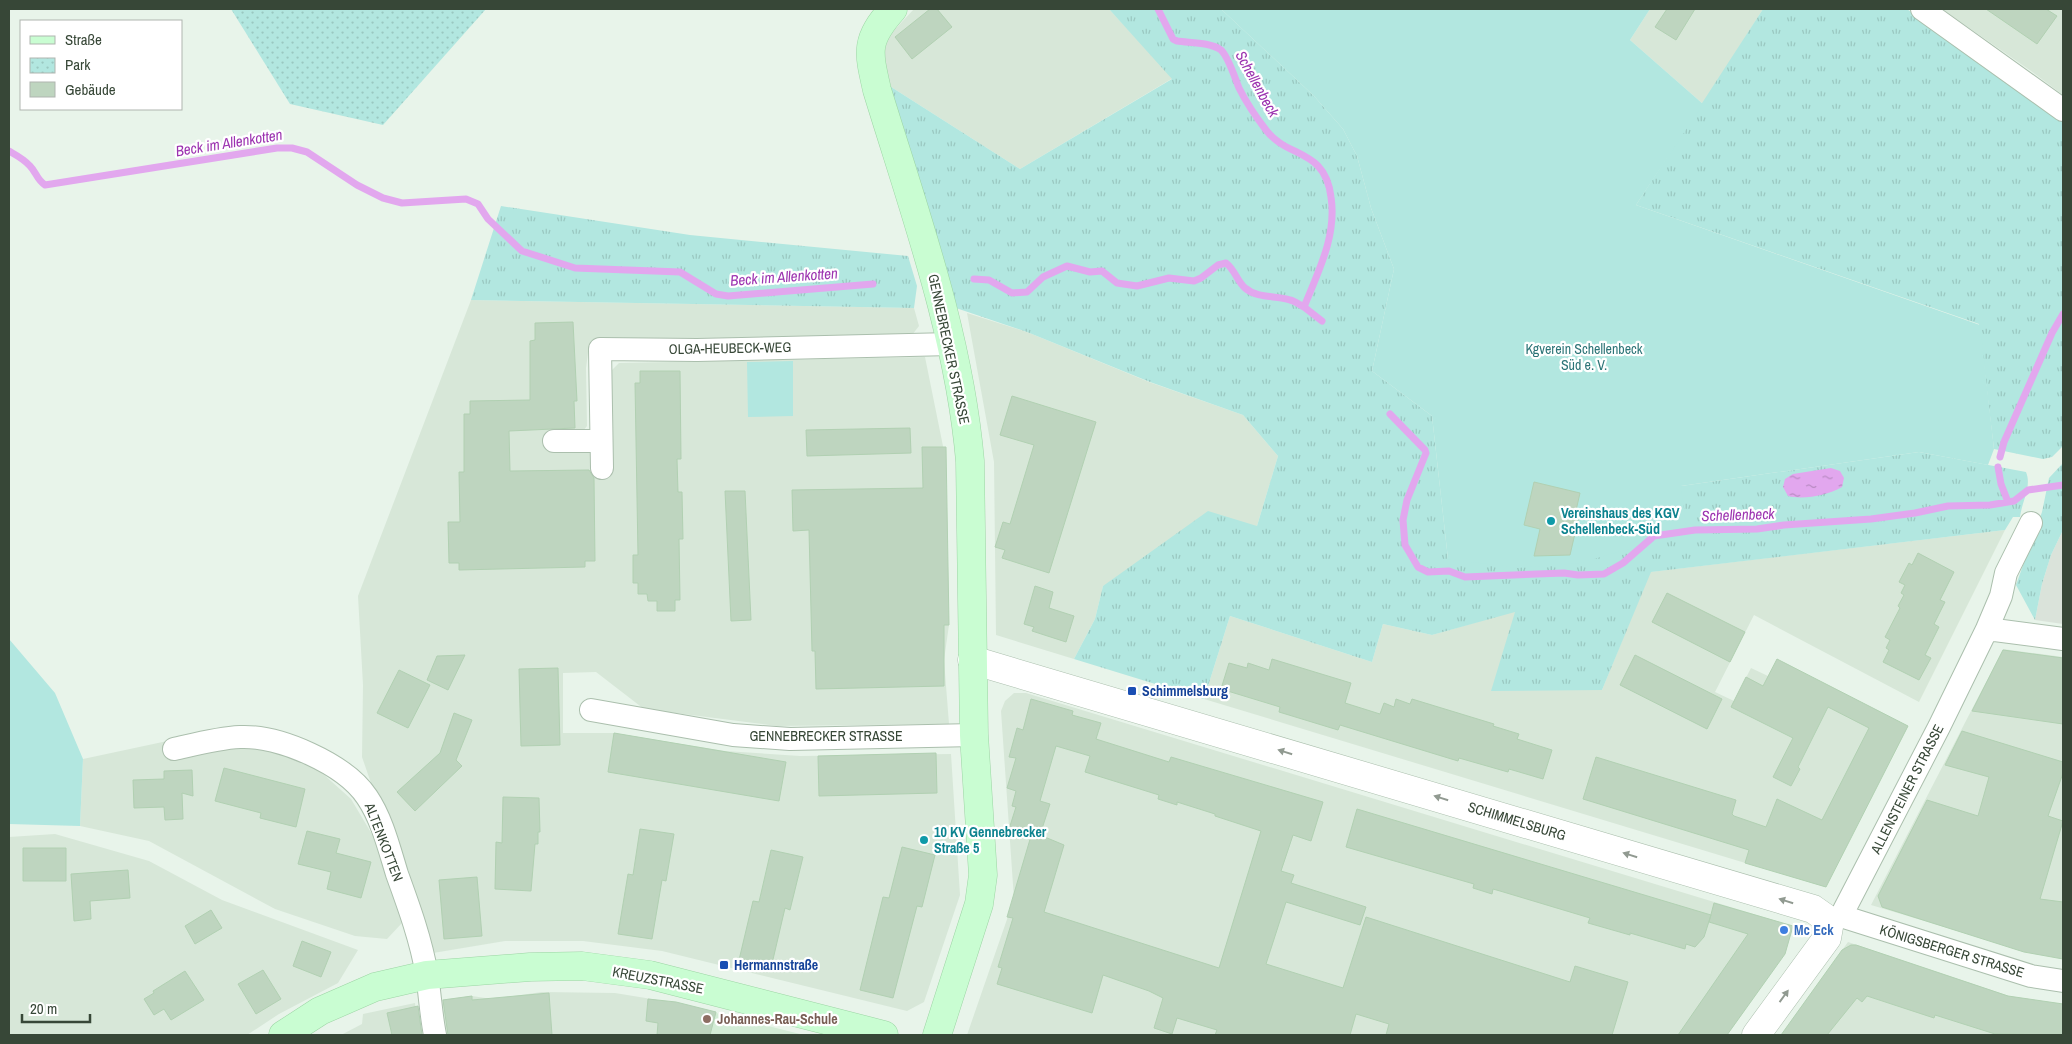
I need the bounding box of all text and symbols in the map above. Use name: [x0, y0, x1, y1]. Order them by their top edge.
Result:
legend: [20, 20, 182, 110]
text: Straße: [65, 29, 102, 50]
water label: Schellenbeck: [1231, 47, 1285, 122]
text: Park: [65, 54, 91, 75]
text: Gebäude: [65, 79, 116, 100]
water label: Beck im Allenkotten: [174, 124, 284, 161]
water label: Beck im Allenkotten: [729, 262, 839, 291]
street label: GENNEBRECKER STRASSE: [924, 272, 974, 426]
street label: OLGA-HEUBECK-WEG: [669, 338, 791, 358]
park label: Kgverein Schellenbeck Süd e. V.: [1525, 340, 1643, 374]
water label: Schellenbeck: [1701, 503, 1776, 526]
place label: Vereinshaus des KGV Schellenbeck-Süd: [1561, 504, 1680, 538]
marker: Vereinshaus des KGV Schellenbeck-Süd: [1545, 515, 1557, 527]
place label: Schimmelsburg: [1142, 682, 1228, 700]
marker: Schimmelsburg: [1126, 685, 1138, 697]
street label: ALLENSTEINER STRASSE: [1866, 721, 1947, 858]
street label: GENNEBRECKER STRASSE: [749, 727, 903, 745]
one-way arrow: [1277, 747, 1292, 755]
one-way arrow: [1433, 794, 1448, 802]
street label: SCHIMMELSBURG: [1466, 798, 1568, 844]
street label: ALTENKOTTEN: [360, 799, 407, 884]
place label: 10 KV Gennebrecker Straße 5: [934, 823, 1047, 857]
marker: 10 KV Gennebrecker Straße 5: [918, 834, 930, 846]
one-way arrow: [1622, 850, 1637, 858]
one-way arrow: [1778, 897, 1793, 905]
street label: KÖNIGSBERGER STRASSE: [1878, 920, 2026, 982]
place label: Mc Eck: [1794, 921, 1834, 939]
marker: Mc Eck: [1778, 924, 1790, 936]
place label: Hermannstraße: [734, 956, 818, 974]
marker: Hermannstraße: [718, 959, 730, 971]
street label: KREUZSTRASSE: [611, 962, 705, 998]
one-way arrow: [1779, 990, 1790, 1003]
scale bar: [22, 992, 90, 1024]
text: 20 m: [30, 998, 57, 1019]
place label: Johannes-Rau-Schule: [717, 1010, 838, 1028]
marker: Johannes-Rau-Schule: [701, 1013, 713, 1025]

